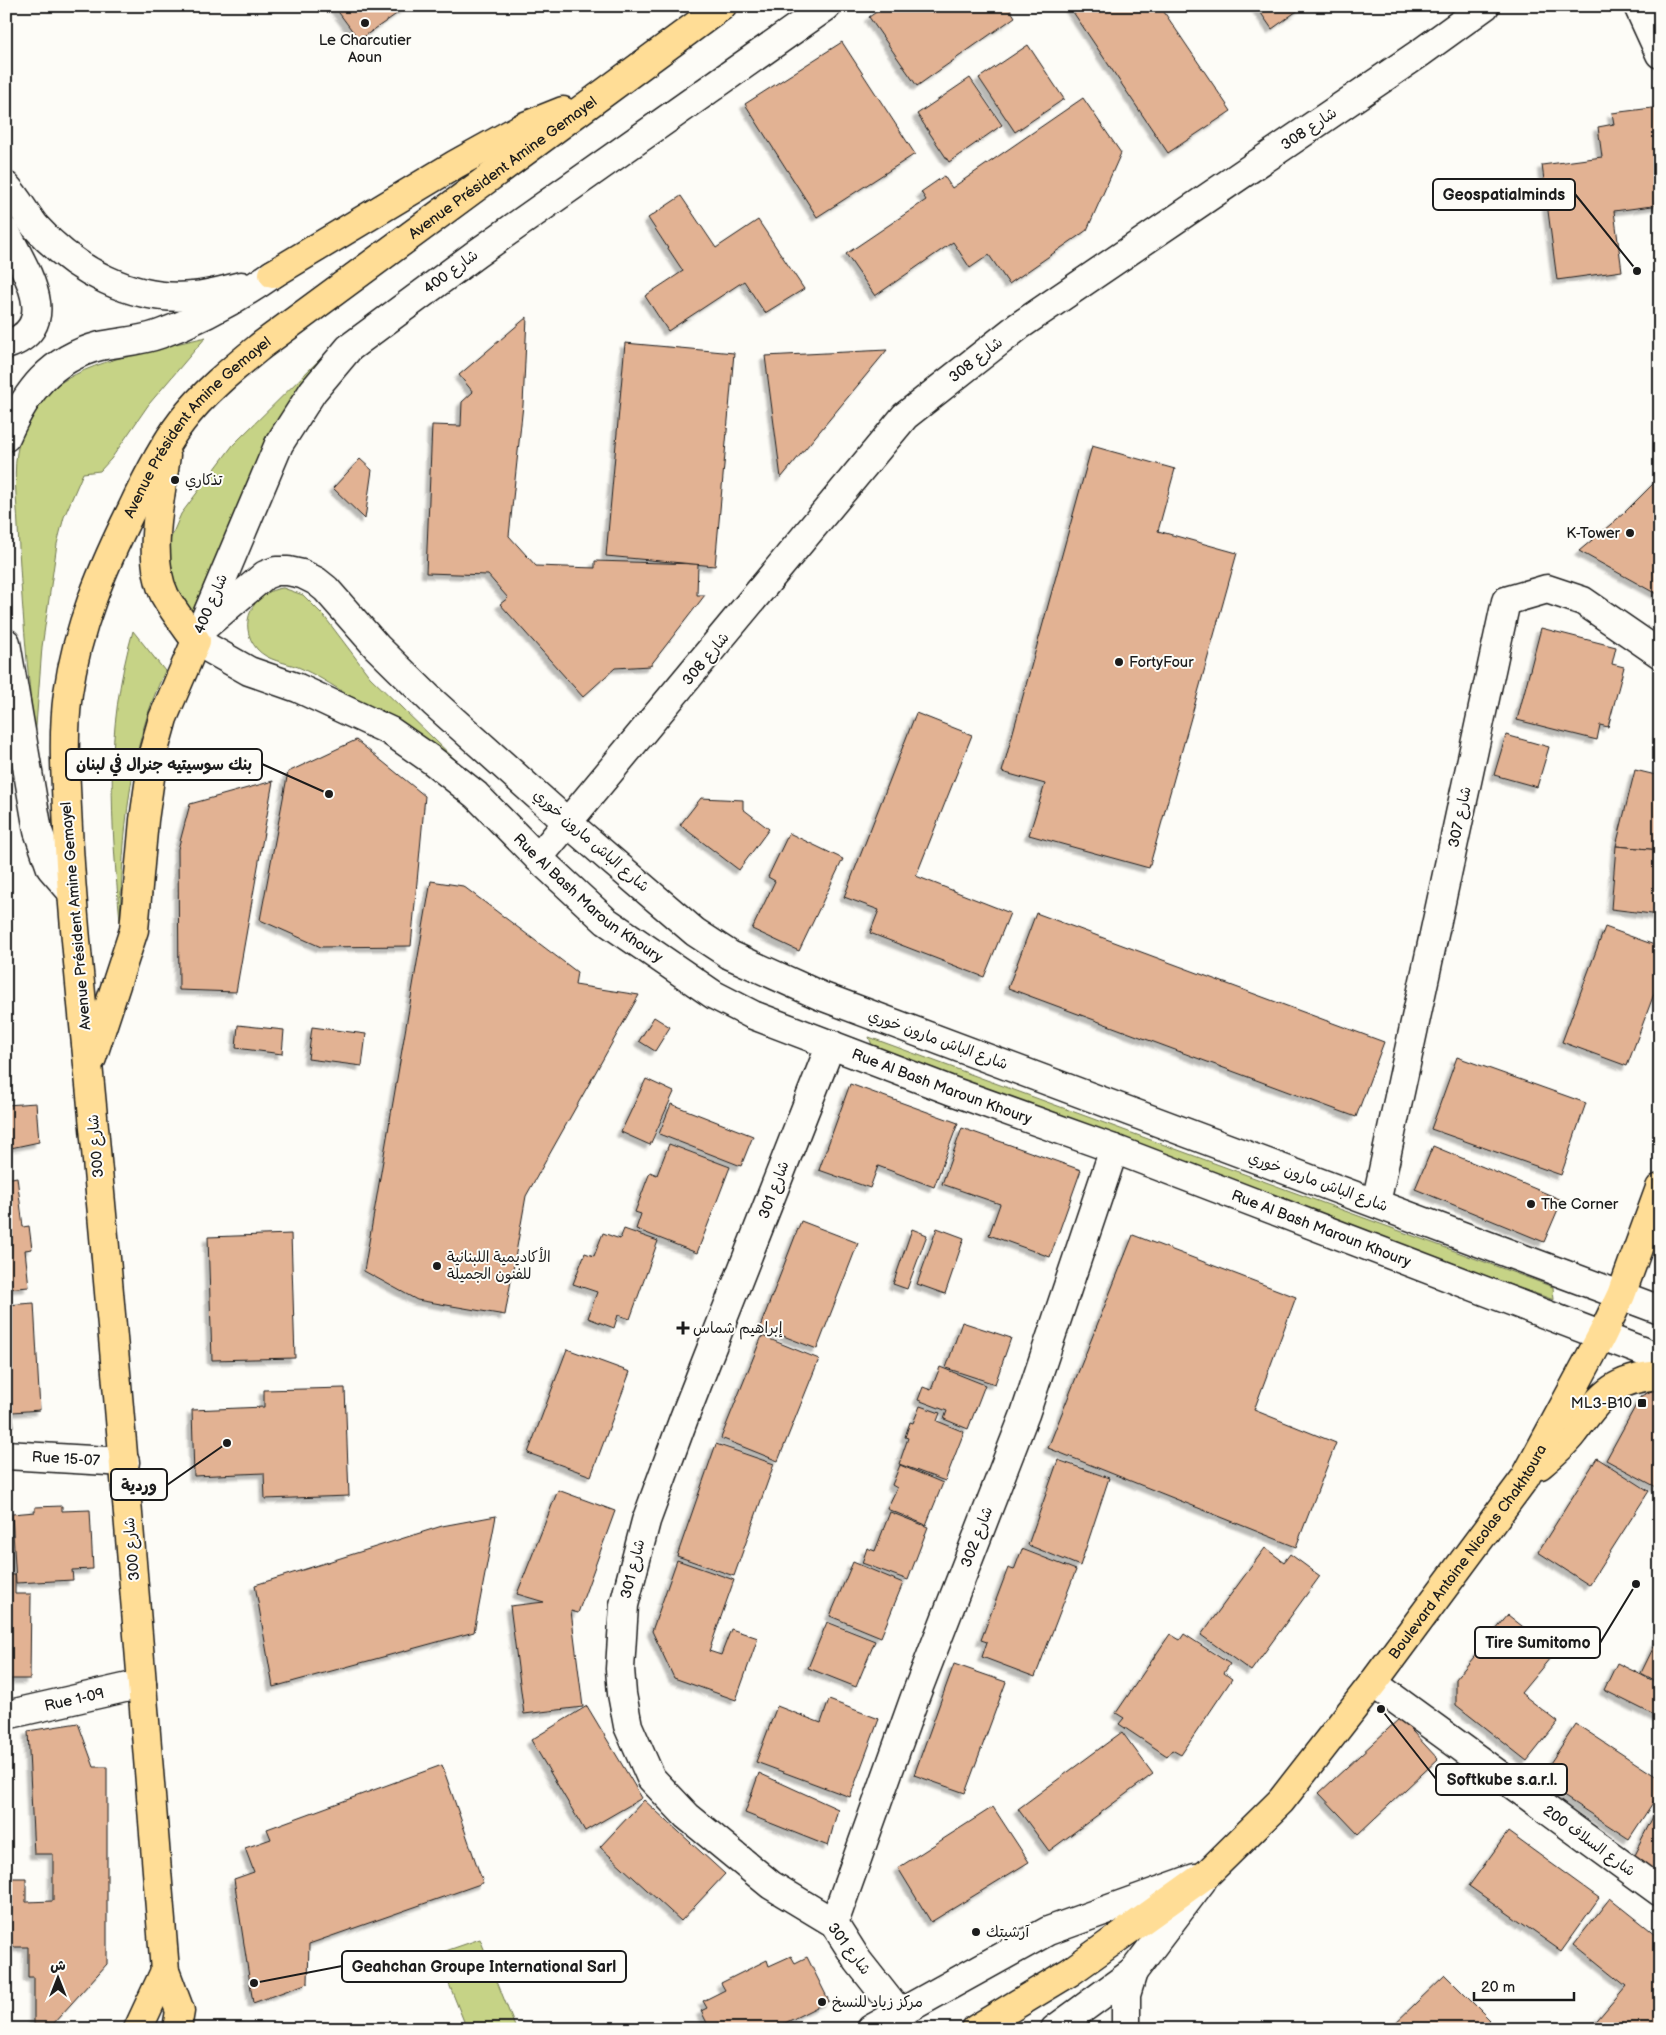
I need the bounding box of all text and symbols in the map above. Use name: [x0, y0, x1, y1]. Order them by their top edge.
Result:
marker: Le Charcutier Aoun: [359, 17, 371, 29]
place label: Le Charcutier Aoun: [319, 31, 412, 67]
street label: Avenue Président Amine Gemayel: [405, 92, 601, 243]
street label: شارع 308: [1277, 103, 1341, 155]
callout: Geospatialminds: [1433, 179, 1575, 210]
text: Geospatialminds: [1443, 186, 1565, 205]
street label: شارع 400: [420, 246, 482, 298]
street label: Avenue Président Amine Gemayel: [120, 332, 275, 521]
street label: شارع 308: [945, 333, 1007, 387]
place label: تذكاري: [185, 471, 223, 491]
marker: تذكاري: [169, 474, 181, 486]
place label: K-Tower: [1566, 524, 1621, 543]
marker: K-Tower: [1624, 527, 1636, 539]
street label: شارع 400: [190, 571, 232, 637]
street label: شارع 308: [678, 629, 734, 689]
place label: FortyFour: [1129, 653, 1194, 672]
marker: FortyFour: [1113, 656, 1125, 668]
callout: بنك سوسيتيه جنرال في لبنان: [66, 749, 262, 780]
text: بنك سوسيتيه جنرال في لبنان: [76, 753, 252, 777]
street label: شارع الباش مارون خوري: [529, 785, 653, 897]
street label: شارع 307: [1444, 785, 1476, 849]
street label: Avenue Président Amine Gemayel: [57, 801, 95, 1031]
street label: Rue Al Bash Maroun Khoury: [510, 829, 667, 967]
street label: شارع الباش مارون خوري: [865, 1006, 1010, 1075]
street label: Rue Al Bash Maroun Khoury: [849, 1044, 1035, 1128]
street label: شارع 300: [84, 1114, 108, 1178]
street label: شارع الباش مارون خوري: [1245, 1148, 1390, 1217]
street label: شارع 301: [754, 1158, 794, 1222]
street label: Rue Al Bash Maroun Khoury: [1229, 1185, 1414, 1271]
place label: The Corner: [1541, 1195, 1619, 1214]
marker: The Corner: [1525, 1198, 1537, 1210]
place label: الأكاديمية اللبنانية للفنون الجميلة: [447, 1247, 551, 1284]
marker: الأكاديمية اللبنانية للفنون الجميلة: [431, 1260, 443, 1272]
place label: إبراهيم شماس: [693, 1319, 783, 1340]
marker: إبراهيم شماس: [677, 1322, 689, 1334]
place label: ML3-B10: [1571, 1394, 1632, 1413]
marker: ML3-B10: [1636, 1397, 1648, 1409]
street label: Boulevard Antoine Nicolas Chakhtoura: [1384, 1441, 1551, 1663]
street label: Rue 15-07: [31, 1447, 101, 1470]
callout: وردية: [111, 1469, 167, 1500]
text: وردية: [121, 1477, 157, 1496]
street label: شارع 302: [957, 1504, 997, 1570]
street label: شارع 300: [120, 1517, 144, 1581]
street label: شارع 301: [616, 1537, 650, 1601]
callout: Tire Sumitomo: [1475, 1627, 1600, 1658]
text: Tire Sumitomo: [1485, 1634, 1591, 1653]
street label: Rue 1-09: [42, 1683, 106, 1715]
callout: Softkube s.a.r.l.: [1436, 1764, 1567, 1795]
text: Softkube s.a.r.l.: [1447, 1771, 1558, 1790]
street label: 200 شارع السلاف: [1539, 1801, 1639, 1881]
street label: شارع 301: [823, 1919, 875, 1979]
place label: آرشيتك: [986, 1923, 1031, 1942]
marker: آرشيتك: [970, 1926, 982, 1938]
callout: Geahchan Groupe International Sarl: [342, 1951, 626, 1982]
north arrow: [32, 1952, 82, 2002]
text: ش: [50, 1957, 66, 1974]
text: Geahchan Groupe International Sarl: [352, 1958, 616, 1977]
scale bar: [1474, 1970, 1574, 2002]
text: 20 m: [1481, 1978, 1515, 1997]
place label: مركز زياد للنسخ: [832, 1993, 923, 2012]
marker: مركز زياد للنسخ: [816, 1996, 828, 2008]

